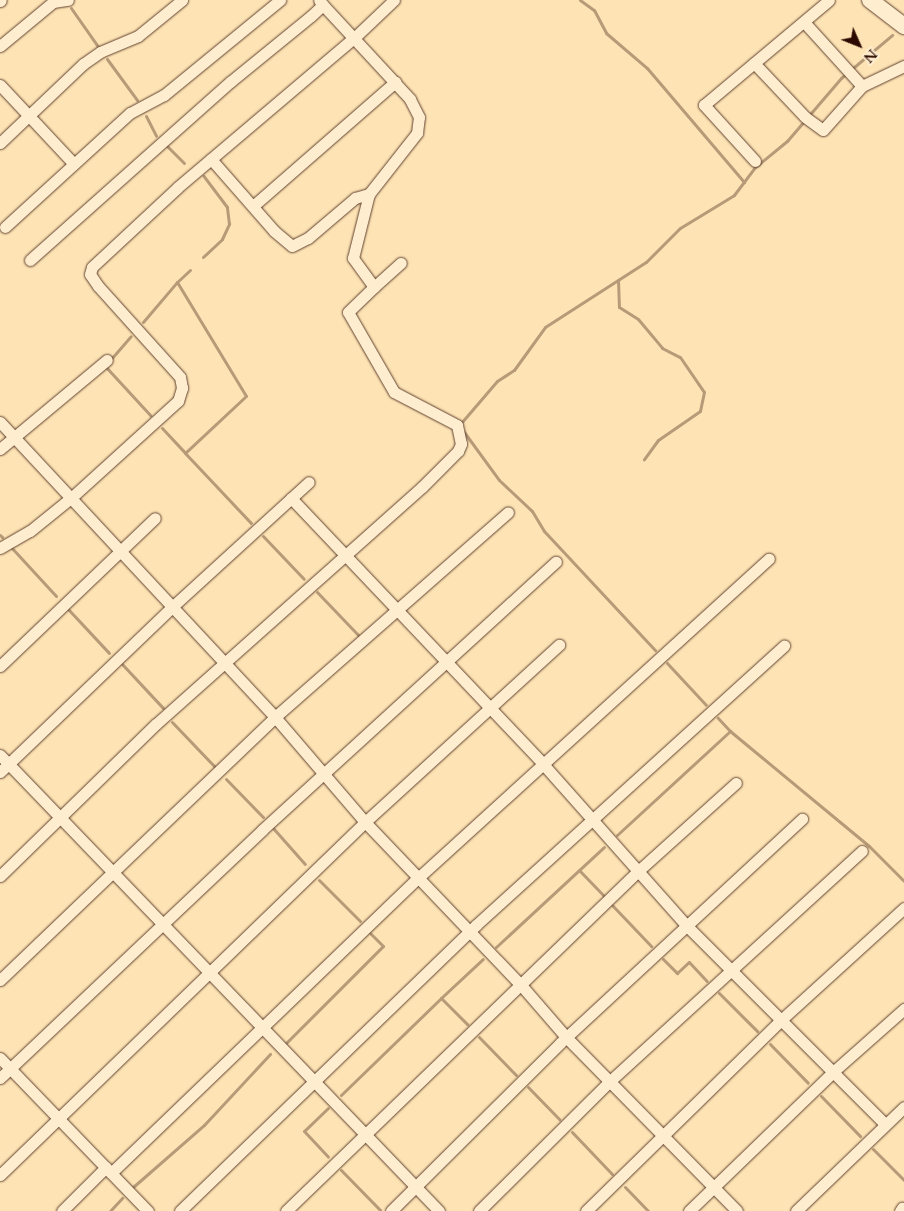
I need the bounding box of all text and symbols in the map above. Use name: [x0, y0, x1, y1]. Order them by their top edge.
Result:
north arrow: [834, 20, 884, 70]
text: N: [859, 45, 881, 67]

